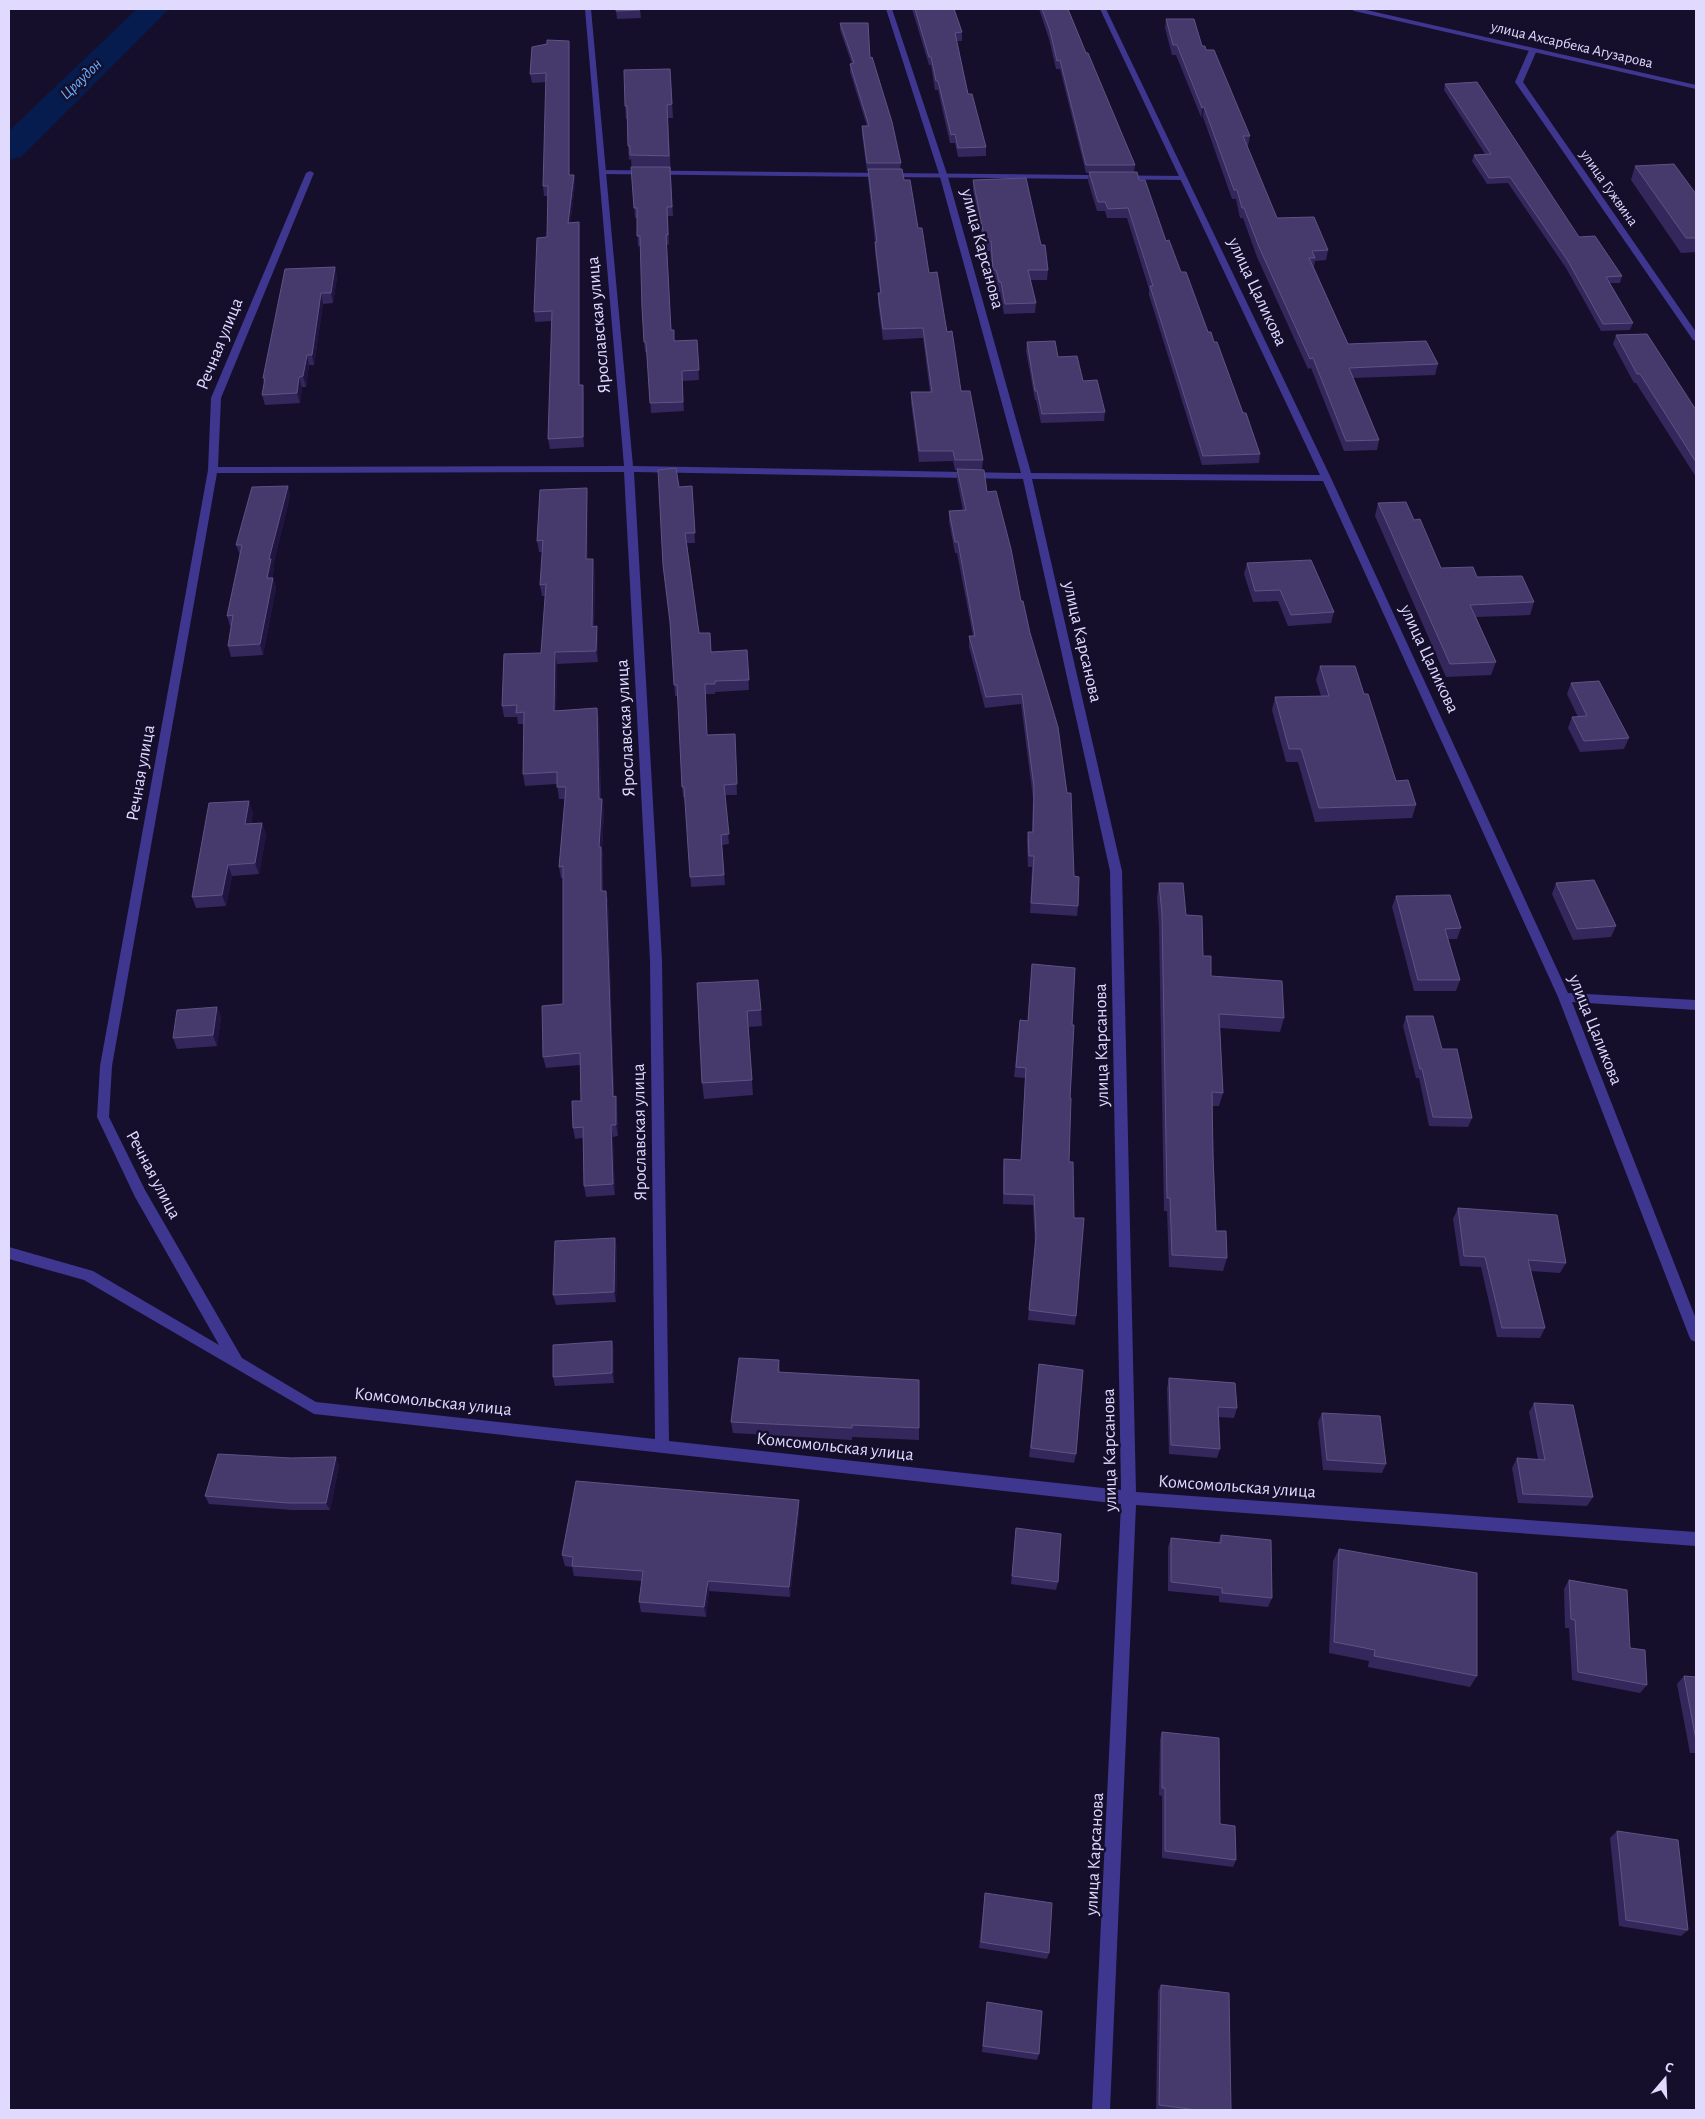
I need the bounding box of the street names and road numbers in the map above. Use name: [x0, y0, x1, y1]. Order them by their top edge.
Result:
street label: улица Ахсарбека Агузарова: [1489, 19, 1655, 71]
street label: улица Гужвина: [1577, 146, 1641, 229]
street label: улица Карсанова: [957, 186, 1007, 311]
street label: улица Цаликова: [1224, 234, 1290, 349]
street label: Ярославская улица: [584, 256, 614, 394]
street label: Речная улица: [193, 296, 247, 392]
street label: улица Карсанова: [1059, 579, 1105, 704]
street label: улица Цаликова: [1396, 601, 1462, 716]
street label: Ярославская улица: [613, 659, 639, 797]
street label: Речная улица: [124, 724, 158, 822]
street label: улица Цаликова: [1564, 971, 1625, 1088]
street label: улица Карсанова: [1092, 983, 1112, 1108]
street label: Ярославская улица: [630, 1063, 650, 1201]
street label: Речная улица: [122, 1128, 184, 1222]
street label: Комсомольская улица: [353, 1385, 513, 1419]
street label: улица Карсанова: [1100, 1388, 1120, 1513]
street label: Комсомольская улица: [755, 1430, 915, 1464]
street label: Комсомольская улица: [1157, 1473, 1317, 1501]
street label: улица Карсанова: [1083, 1792, 1107, 1917]

